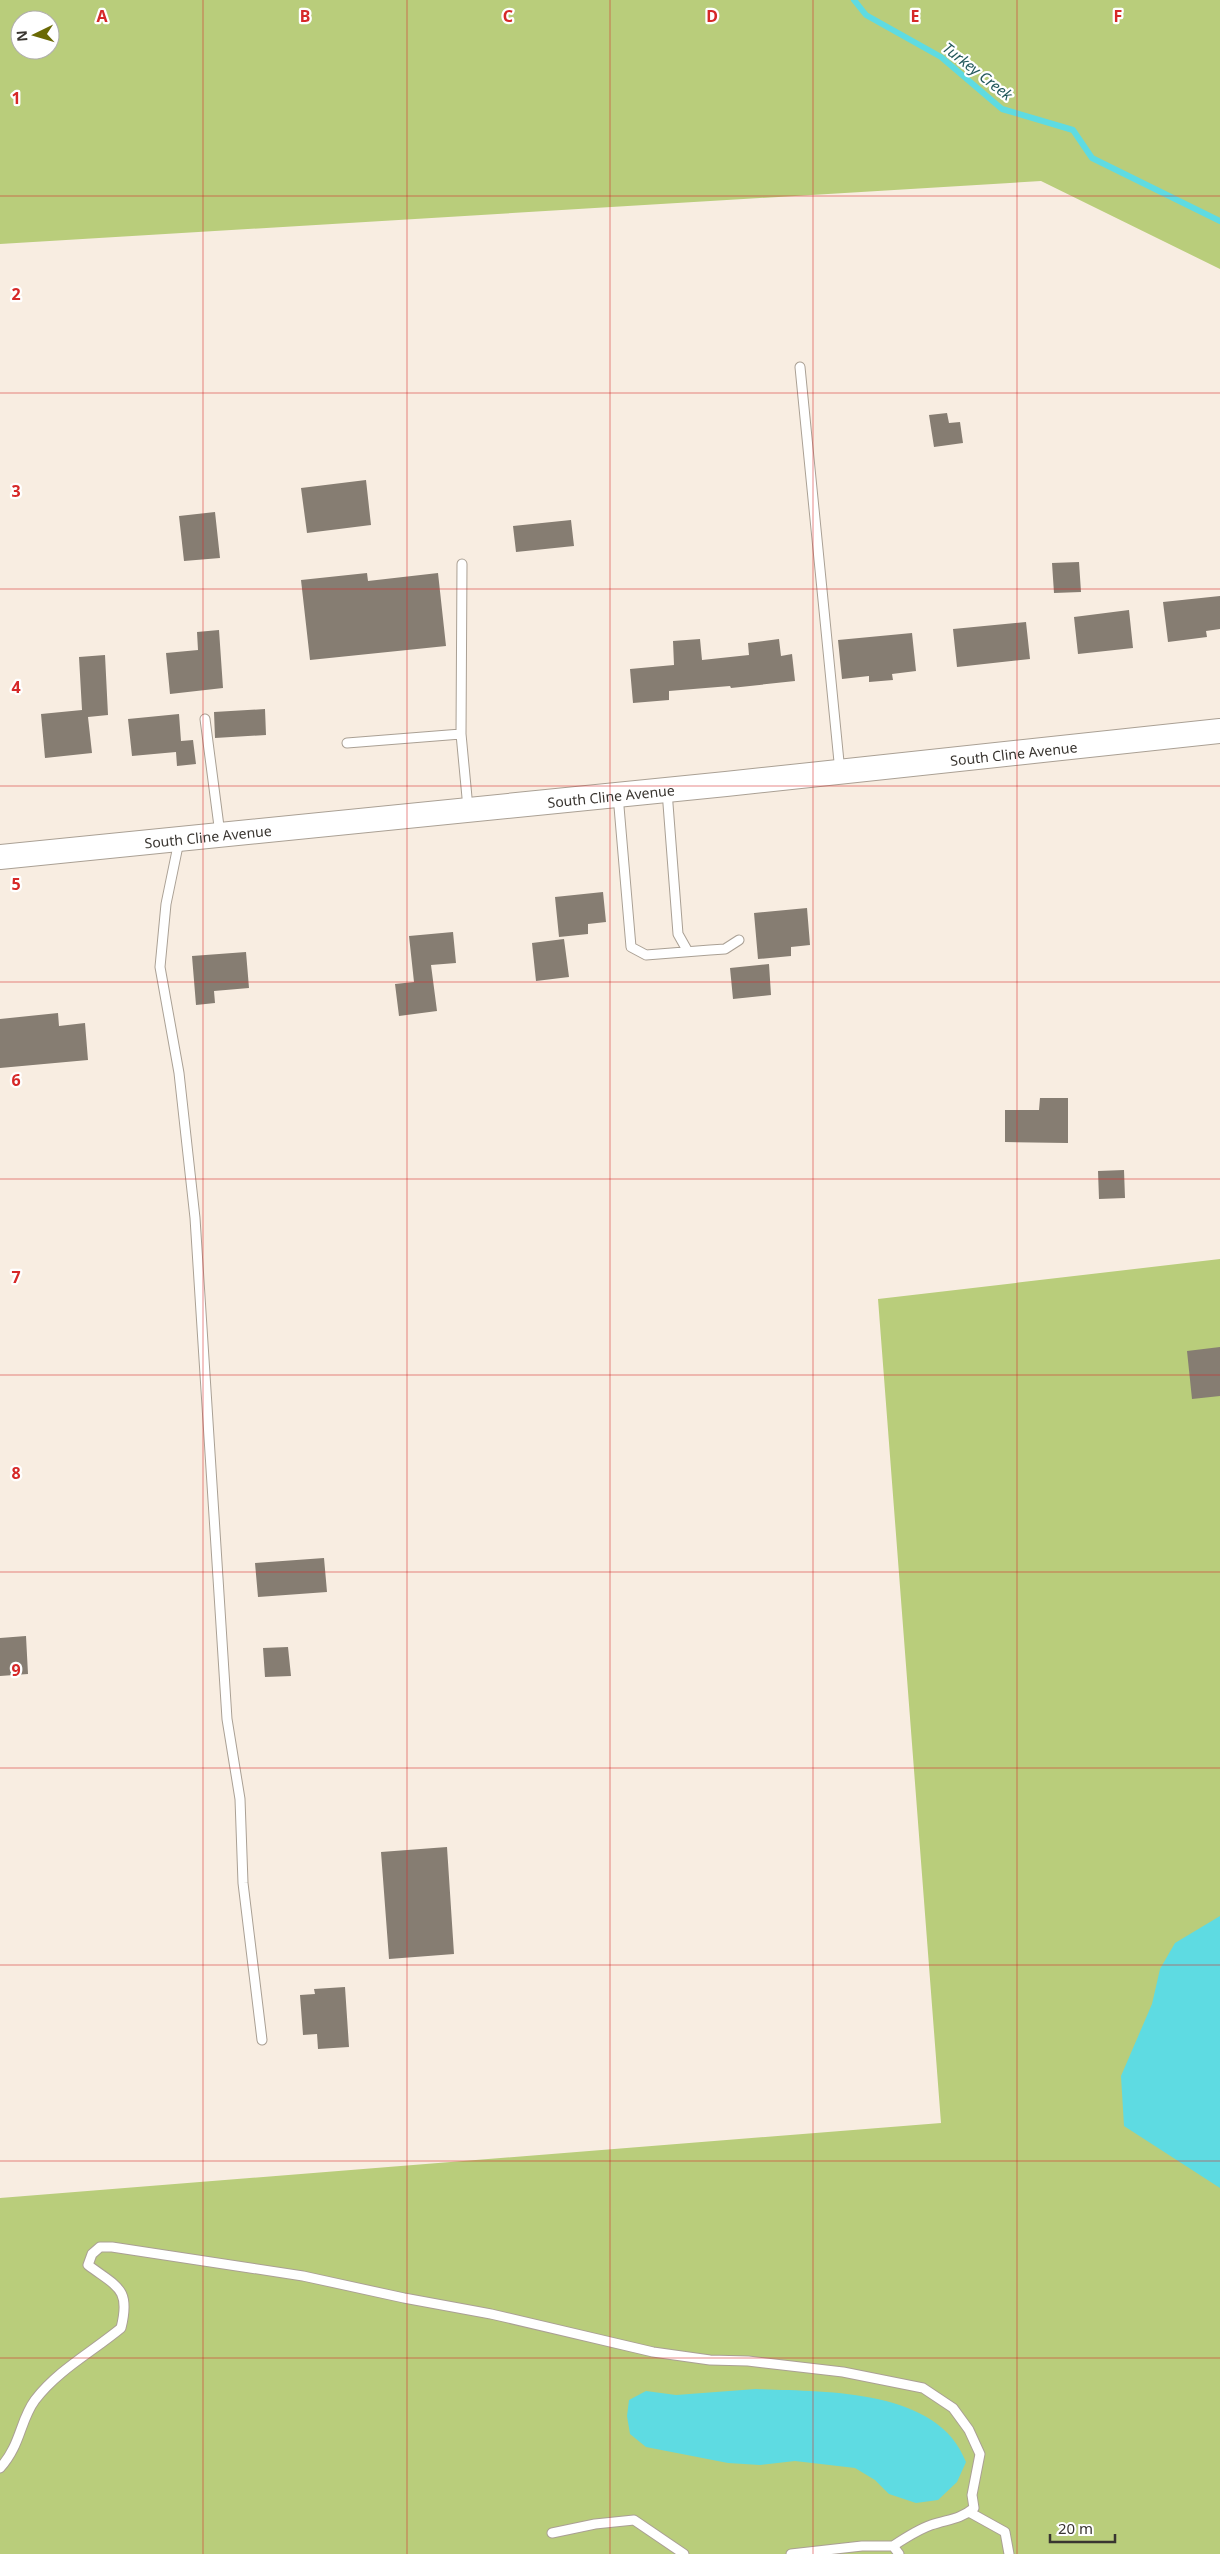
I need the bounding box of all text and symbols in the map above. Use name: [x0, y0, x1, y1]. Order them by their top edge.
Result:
text: A: [96, 5, 108, 27]
text: B: [300, 5, 310, 27]
text: C: [503, 5, 513, 27]
text: D: [706, 5, 718, 27]
text: E: [911, 5, 920, 27]
text: F: [1114, 5, 1122, 27]
north arrow: [10, 10, 60, 60]
text: N: [12, 30, 32, 43]
water label: Turkey Creek: [939, 37, 1018, 105]
text: 1: [11, 87, 21, 109]
text: 2: [11, 283, 21, 305]
text: 3: [11, 480, 21, 502]
text: 4: [11, 676, 21, 698]
street label: South Cline Avenue: [949, 737, 1078, 769]
street label: South Cline Avenue: [546, 780, 675, 811]
street label: South Cline Avenue: [143, 820, 273, 852]
text: 5: [11, 873, 21, 895]
text: 6: [11, 1069, 21, 1091]
text: 7: [11, 1266, 21, 1288]
text: 8: [11, 1462, 21, 1484]
text: 9: [11, 1659, 21, 1681]
scale bar: [1050, 2512, 1115, 2544]
text: 20 m: [1058, 2518, 1093, 2538]

